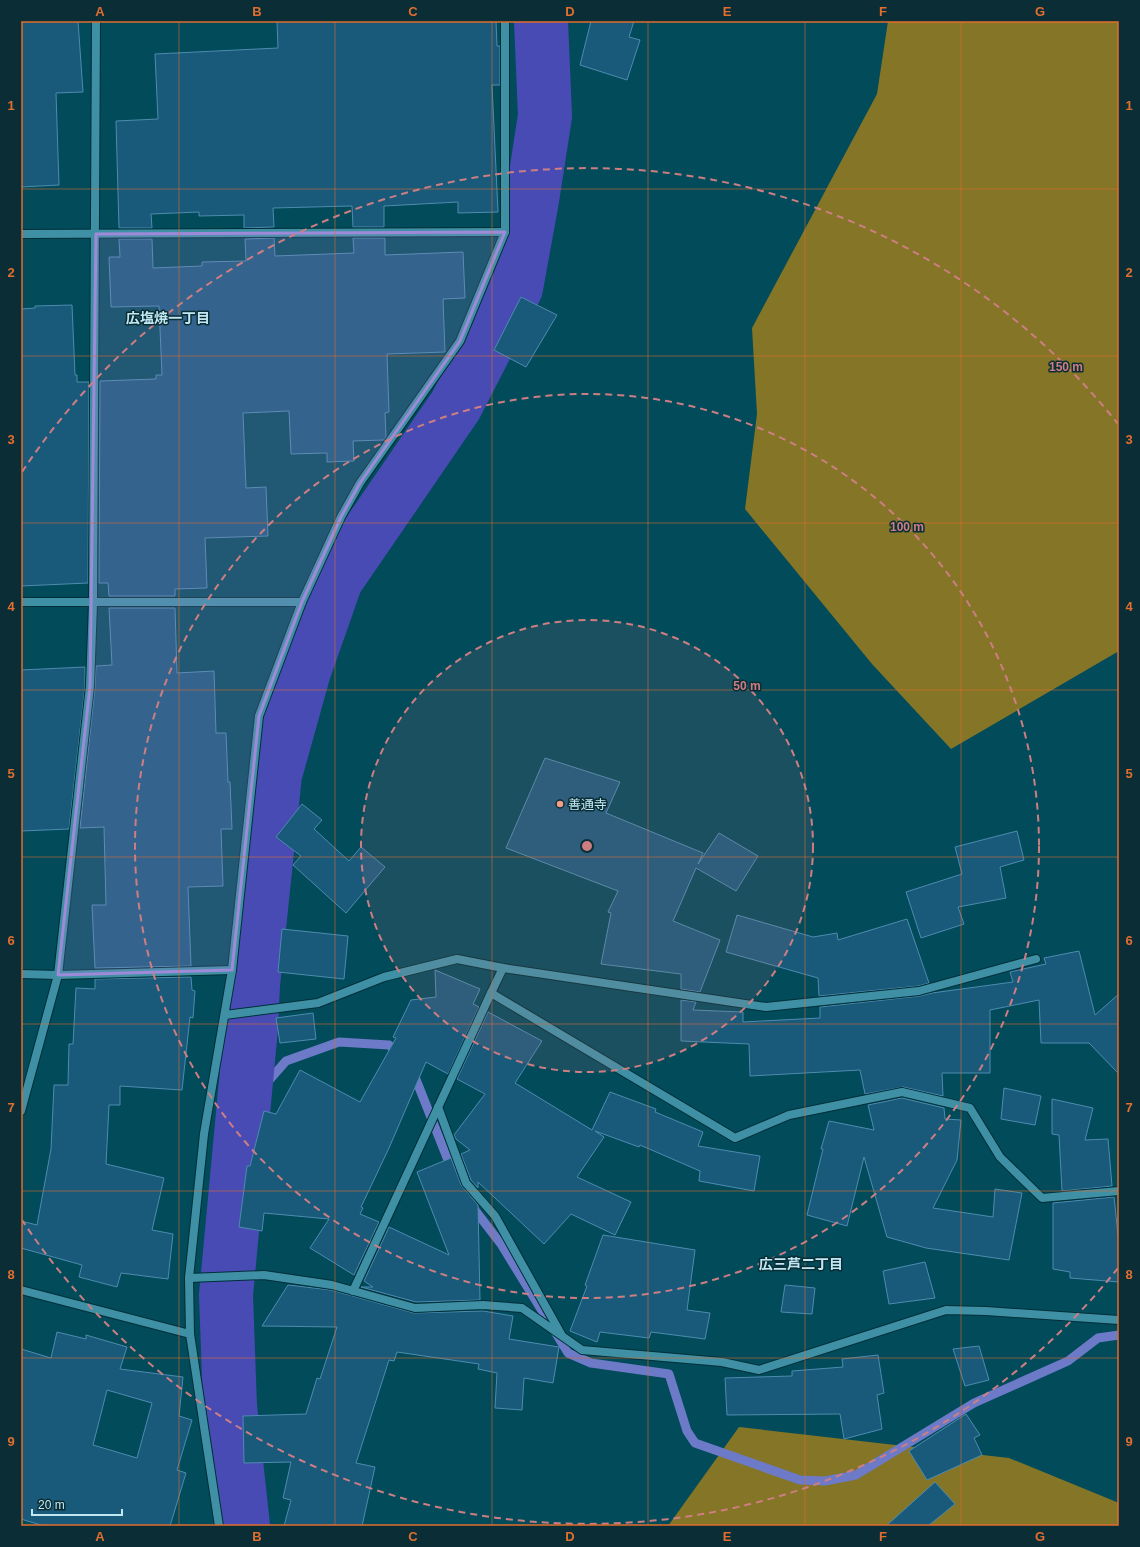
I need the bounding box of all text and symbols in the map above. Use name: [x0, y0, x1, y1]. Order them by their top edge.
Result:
text: A: [95, 4, 105, 19]
text: B: [252, 4, 262, 19]
text: C: [408, 4, 418, 19]
text: D: [565, 4, 575, 19]
text: E: [723, 4, 732, 19]
text: F: [879, 4, 887, 19]
text: G: [1035, 4, 1045, 19]
text: 1: [7, 98, 15, 113]
text: 1: [1125, 98, 1133, 113]
text: 2: [7, 265, 15, 280]
text: 2: [1125, 265, 1133, 280]
district label: 広塩焼一丁目: [126, 310, 210, 326]
text: 150 m: [1049, 360, 1083, 374]
text: 3: [7, 432, 15, 447]
text: 3: [1125, 432, 1133, 447]
text: 100 m: [890, 520, 924, 534]
text: 4: [7, 599, 15, 614]
text: 4: [1125, 599, 1133, 614]
text: 50 m: [733, 679, 761, 693]
text: 5: [7, 766, 15, 781]
text: 5: [1125, 766, 1133, 781]
place label: 善通寺: [568, 797, 607, 812]
marker: 善通寺: [555, 799, 565, 809]
centre of rings: [580, 839, 594, 853]
text: 6: [7, 933, 15, 948]
text: 6: [1125, 933, 1133, 948]
text: 7: [7, 1100, 15, 1115]
text: 7: [1125, 1100, 1133, 1115]
district label: 広三芦二丁目: [759, 1256, 843, 1272]
text: 8: [7, 1267, 15, 1282]
text: 8: [1125, 1267, 1133, 1282]
text: 9: [7, 1434, 15, 1449]
text: 9: [1125, 1434, 1133, 1449]
scale bar: [32, 1491, 122, 1517]
text: 20 m: [38, 1498, 65, 1512]
text: A: [95, 1529, 105, 1544]
text: B: [252, 1529, 262, 1544]
text: C: [408, 1529, 418, 1544]
text: D: [565, 1529, 575, 1544]
text: E: [723, 1529, 732, 1544]
text: F: [879, 1529, 887, 1544]
text: G: [1035, 1529, 1045, 1544]

